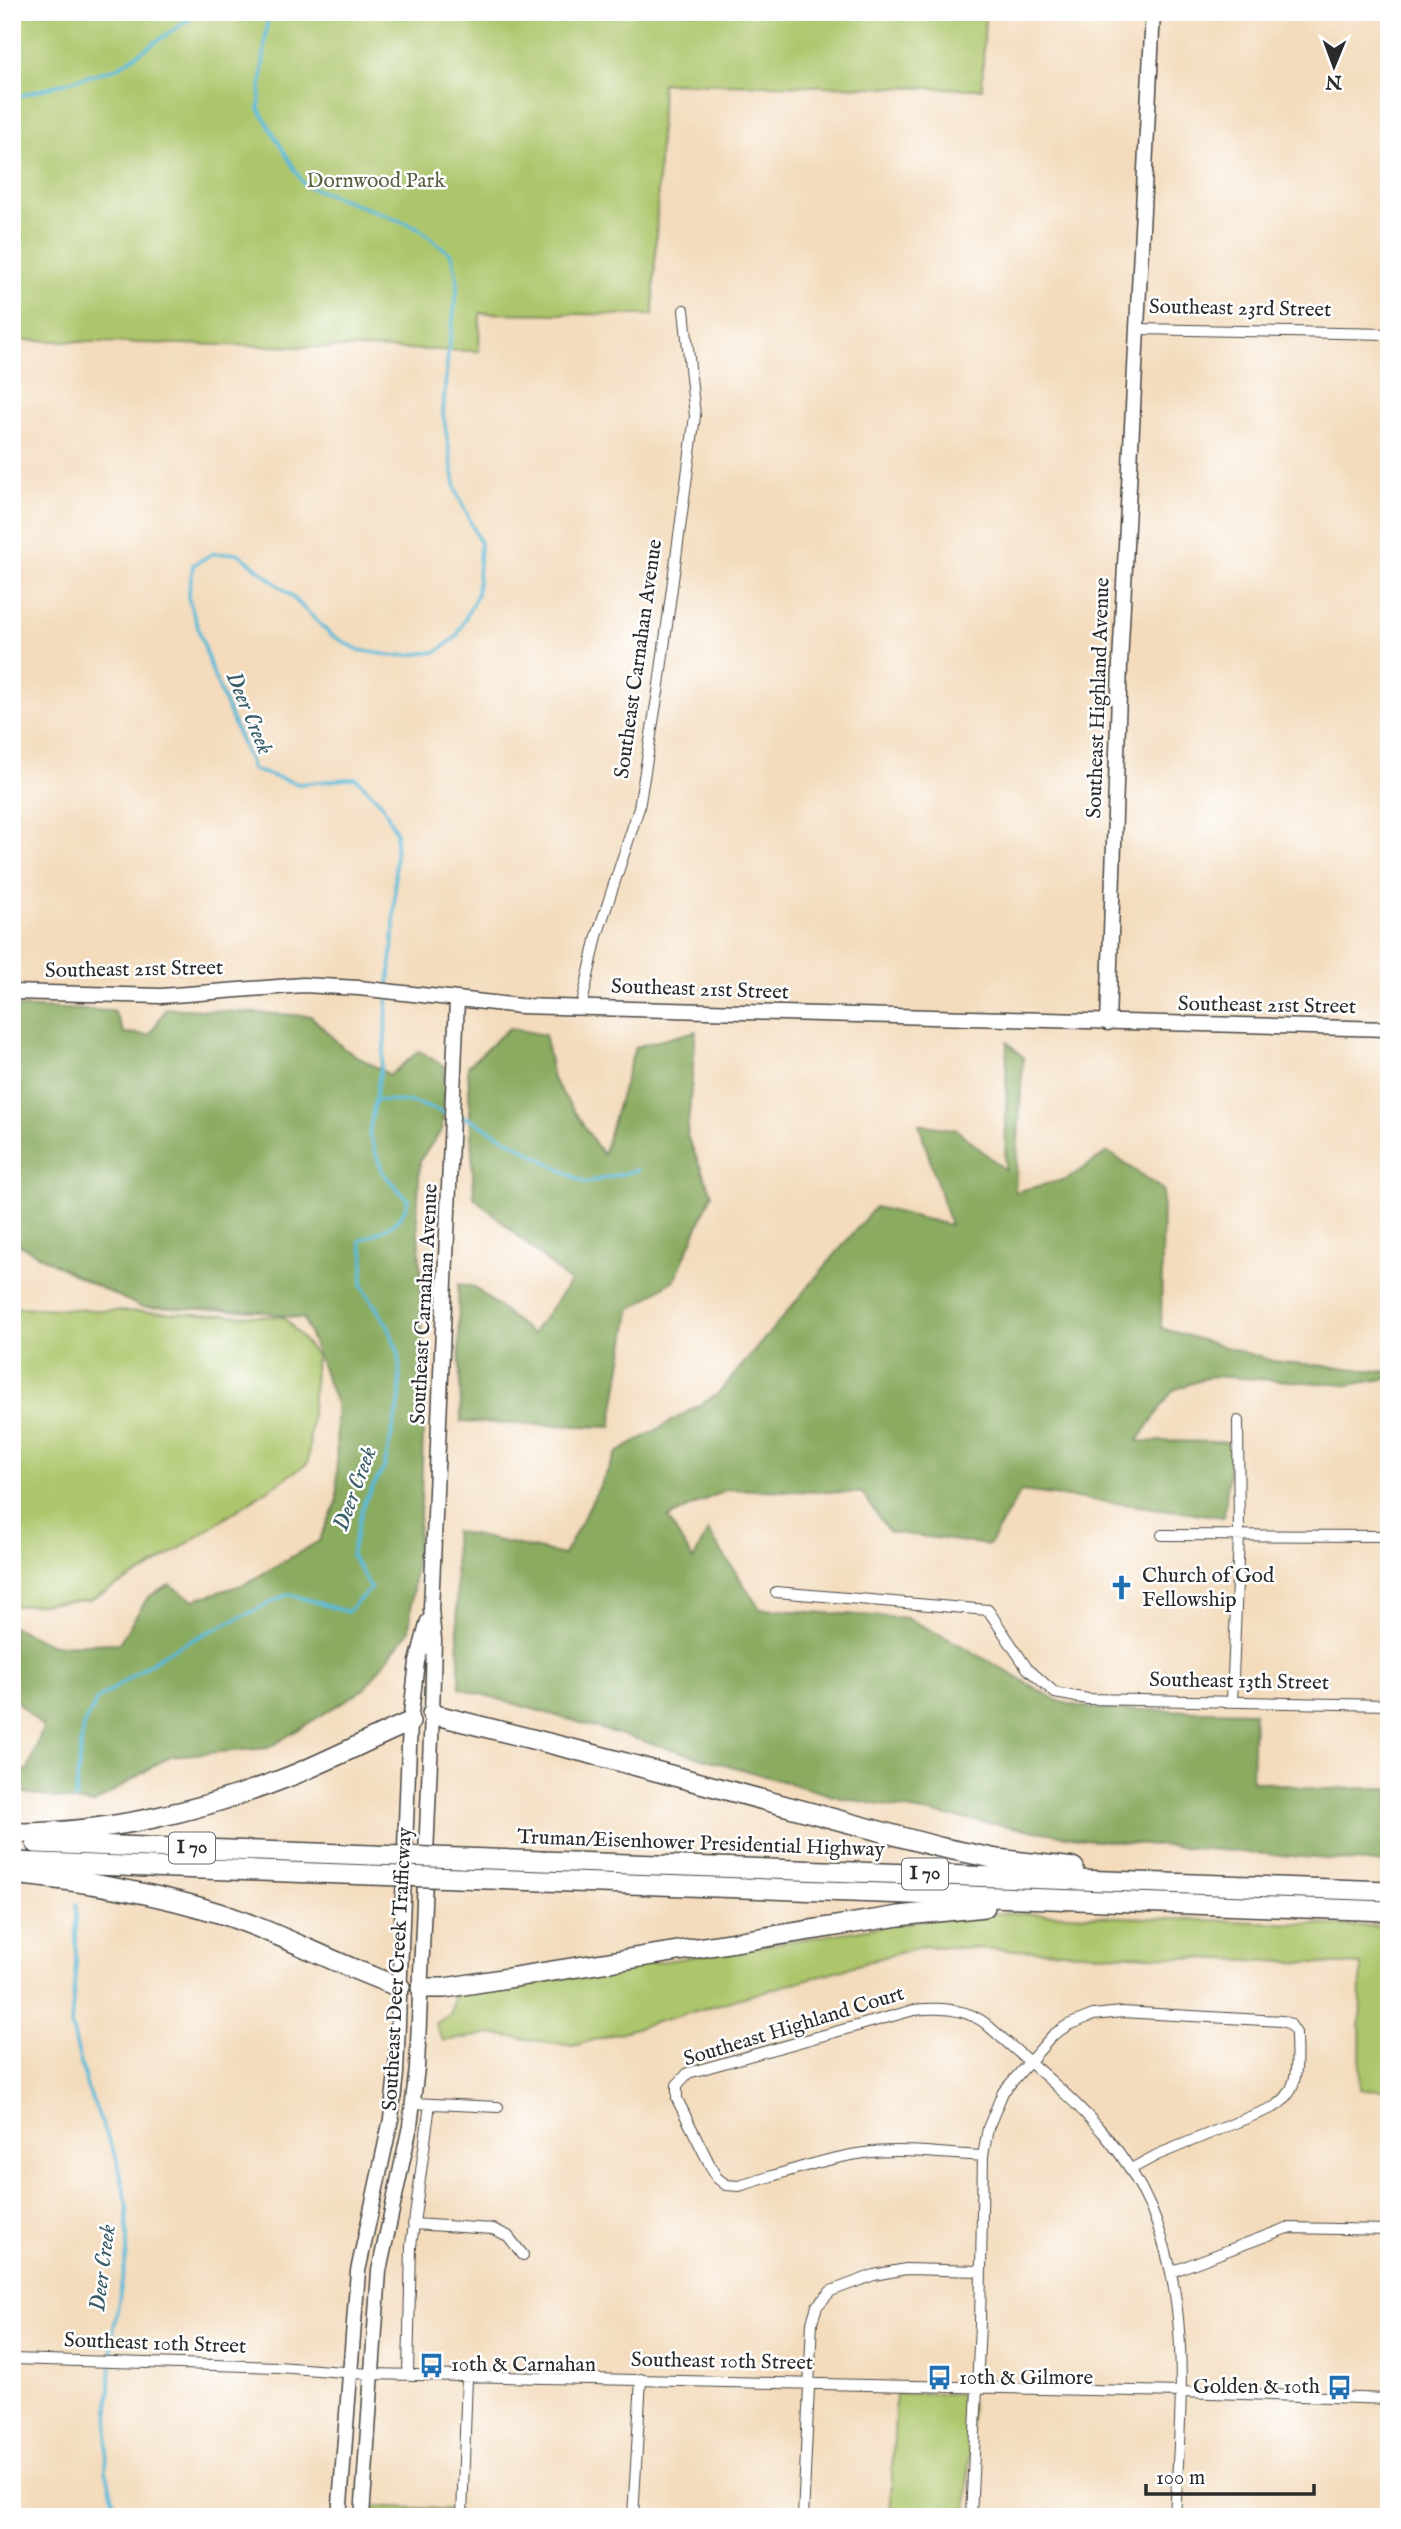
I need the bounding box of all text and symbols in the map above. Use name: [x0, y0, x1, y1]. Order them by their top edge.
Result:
north arrow: [1300, 32, 1370, 102]
text: N: [1325, 69, 1343, 93]
park label: Dornwood Park: [307, 168, 446, 195]
street label: Southeast 23rd Street: [1149, 294, 1331, 324]
street label: Southeast Carnahan Avenue: [609, 537, 669, 780]
street label: Southeast Highland Avenue: [1081, 577, 1117, 819]
water label: Deer Creek: [219, 667, 279, 759]
street label: Southeast 21st Street: [45, 955, 223, 985]
street label: Southeast 21st Street: [611, 973, 789, 1007]
street label: Southeast 21st Street: [1178, 991, 1356, 1021]
street label: Southeast Carnahan Avenue: [405, 1182, 445, 1425]
water label: Deer Creek: [326, 1443, 384, 1535]
place label: Church of God Fellowship: [1142, 1563, 1275, 1614]
church icon: Church of God Fellowship: [1108, 1574, 1136, 1602]
street label: Southeast 13th Street: [1149, 1667, 1329, 1697]
street label: Truman/Eisenhower Presidential Highway: [517, 1824, 886, 1864]
street label: Southeast Deer Creek Trafficway: [377, 1826, 419, 2112]
road number: I 70: [169, 1832, 215, 1864]
road number: I 70: [902, 1858, 948, 1890]
street label: Southeast Highland Court: [680, 1981, 908, 2073]
water label: Deer Creek: [83, 2223, 123, 2313]
street label: Southeast 10th Street: [63, 2327, 247, 2361]
street label: Southeast 10th Street: [631, 2347, 813, 2377]
bus stop icon: 10th & Carnahan: [417, 2351, 445, 2379]
place label: 10th & Carnahan: [451, 2352, 596, 2379]
bus stop icon: 10th & Gilmore: [925, 2364, 953, 2392]
place label: 10th & Gilmore: [959, 2365, 1094, 2392]
bus stop icon: Golden & 10th: [1326, 2373, 1354, 2401]
place label: Golden & 10th: [1193, 2374, 1320, 2401]
scale bar: [1146, 2452, 1314, 2496]
text: 100 m: [1156, 2465, 1205, 2492]

